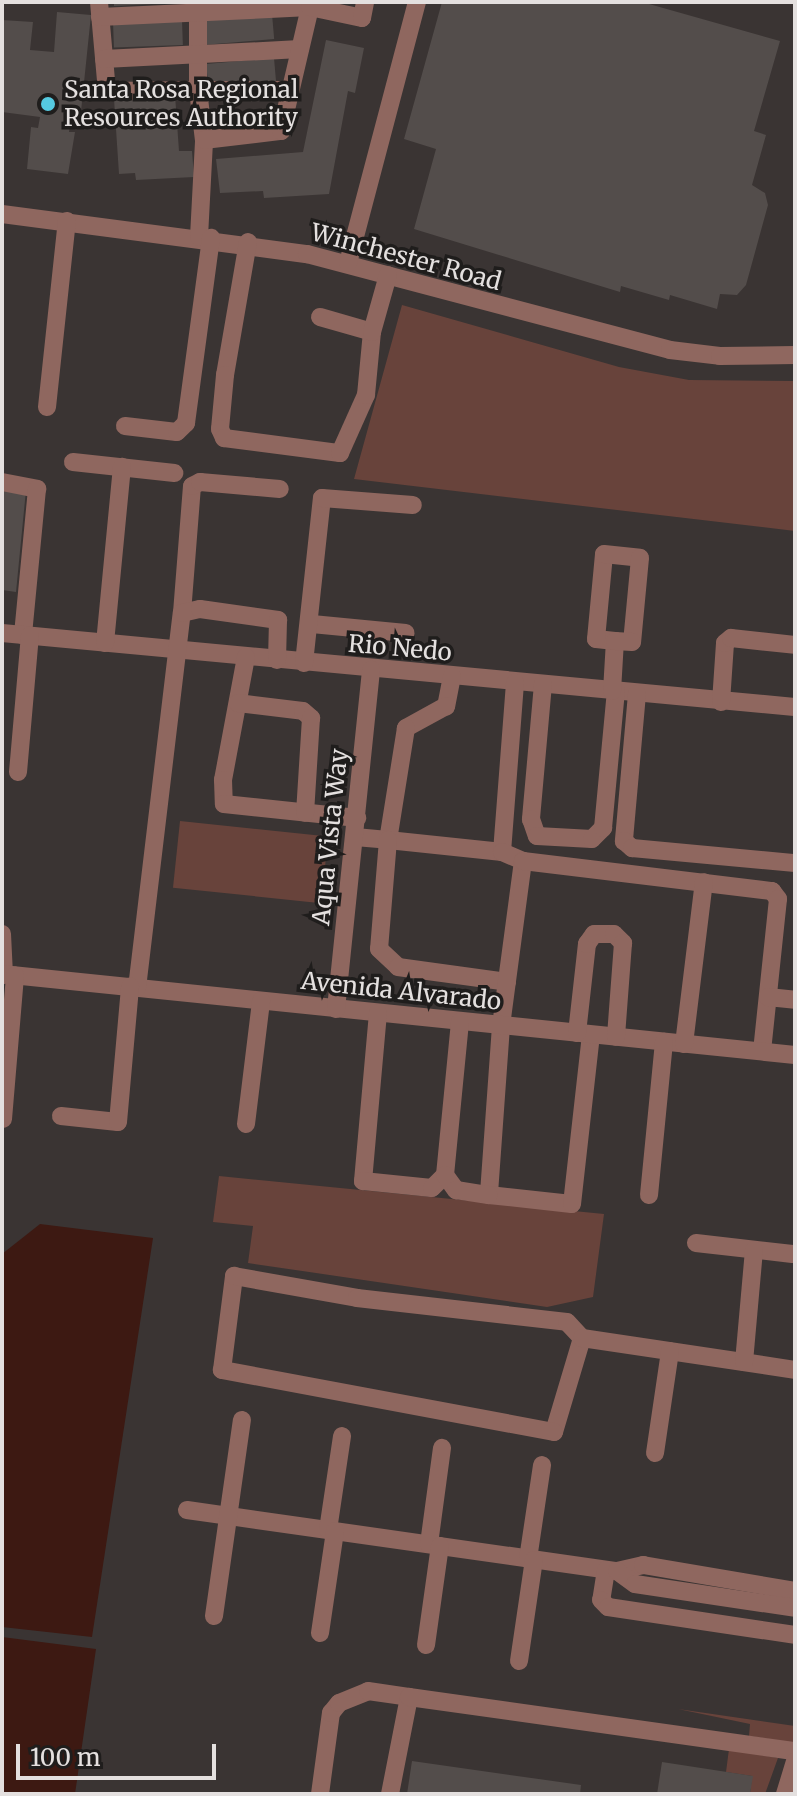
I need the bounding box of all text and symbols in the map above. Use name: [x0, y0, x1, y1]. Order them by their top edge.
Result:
place label: Santa Rosa Regional Resources Authority: [64, 76, 298, 132]
marker: Santa Rosa Regional Resources Authority: [39, 95, 57, 113]
street label: Winchester Road: [308, 218, 504, 296]
street label: Rio Nedo: [347, 629, 453, 667]
street label: Aqua Vista Way: [306, 747, 354, 927]
street label: Avenida Alvarado: [300, 966, 502, 1016]
scale bar: [20, 1728, 220, 1778]
text: 100 m: [30, 1742, 100, 1773]

